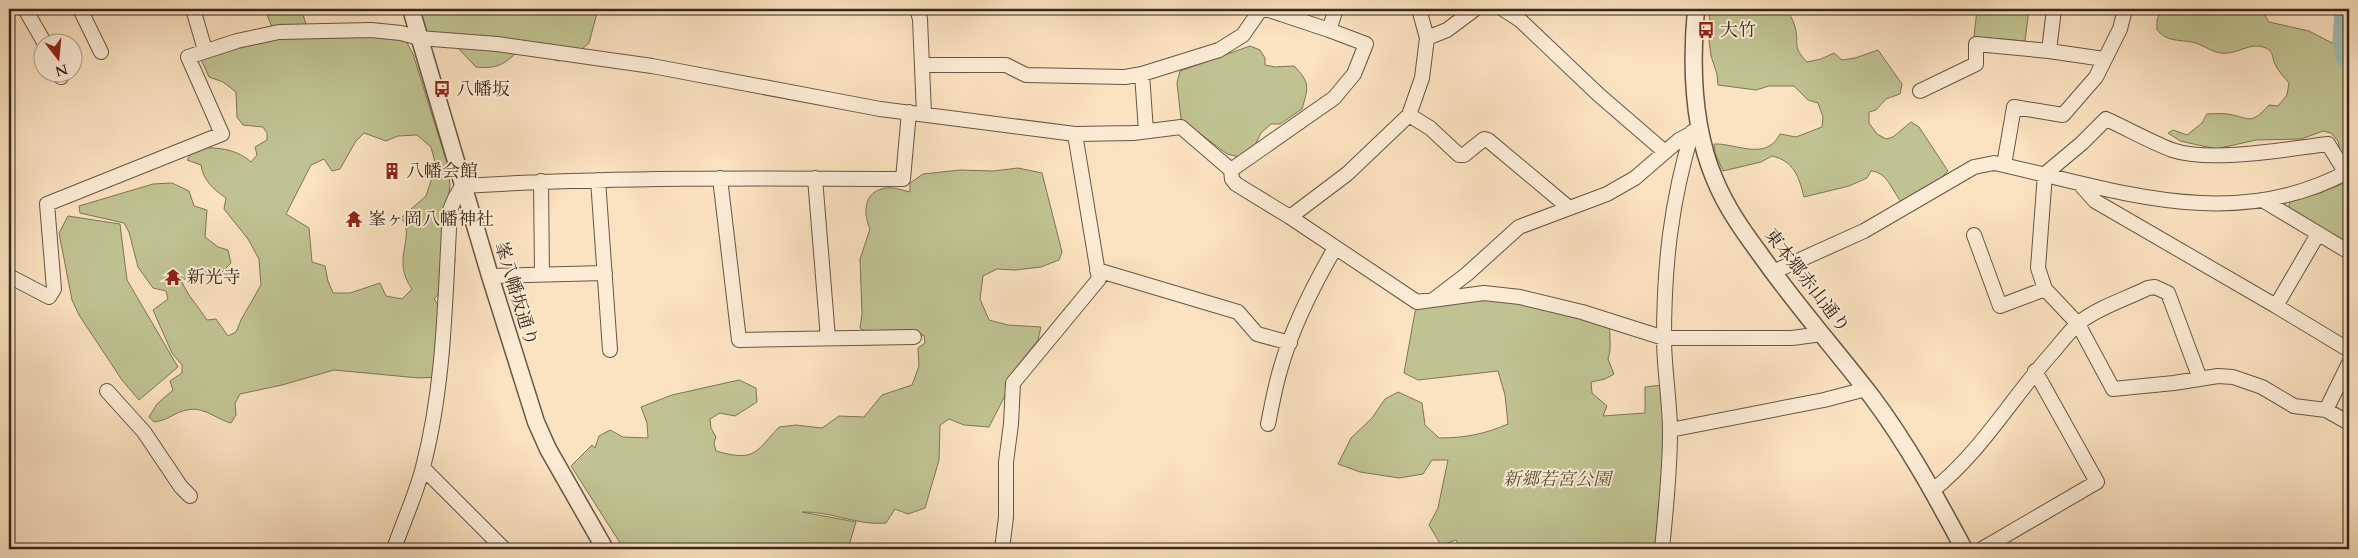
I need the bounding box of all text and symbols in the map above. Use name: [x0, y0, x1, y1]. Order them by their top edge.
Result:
place label: 大竹: [1720, 18, 1756, 43]
bus stop icon: 大竹: [1696, 20, 1716, 40]
north arrow: [32, 32, 82, 82]
text: N: [53, 59, 70, 81]
place label: 八幡坂: [456, 77, 510, 102]
bus stop icon: 八幡坂: [432, 79, 452, 99]
place label: 八幡会館: [406, 159, 478, 184]
building icon: 八幡会館: [382, 161, 402, 181]
place label: 峯ヶ岡八幡神社: [368, 207, 494, 232]
temple icon: 峯ヶ岡八幡神社: [344, 209, 364, 229]
street label: 東本郷赤山通り: [1758, 224, 1856, 338]
street label: 峯八幡坂通り: [488, 239, 544, 349]
place label: 新光寺: [187, 265, 241, 290]
temple icon: 新光寺: [163, 267, 183, 287]
park label: 新郷若宮公園: [1503, 467, 1614, 492]

